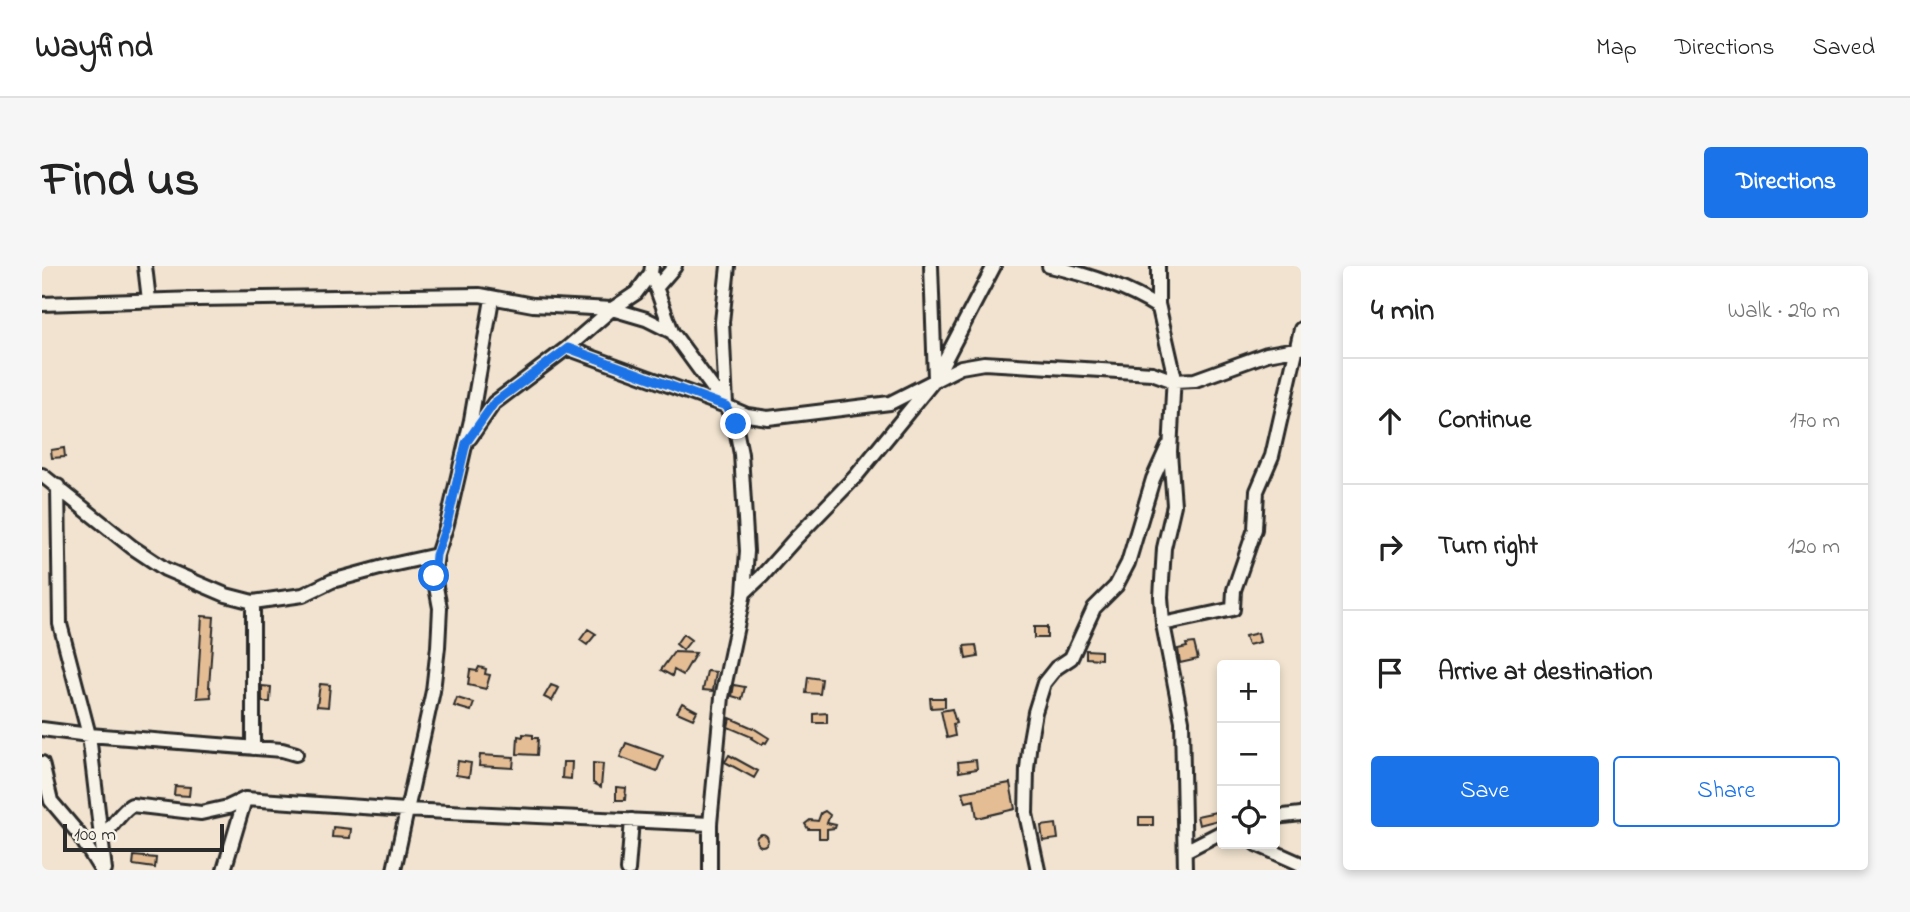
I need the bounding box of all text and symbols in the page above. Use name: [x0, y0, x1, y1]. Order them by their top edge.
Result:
text: Wayfind: [35, 24, 153, 72]
text: Map: [1596, 31, 1637, 66]
text: Directions: [1675, 31, 1774, 66]
text: Saved: [1812, 31, 1875, 66]
text: Find us: [42, 146, 199, 218]
button: Directions: [1704, 147, 1868, 218]
text: 4 min: [1371, 290, 1434, 334]
text: Walk · 290 m: [1728, 295, 1840, 328]
icon: ahead: [1371, 402, 1409, 440]
text: Continue: [1438, 402, 1531, 440]
text: 170 m: [1790, 405, 1840, 438]
route end: [720, 408, 751, 439]
icon: right: [1371, 528, 1409, 566]
text: Turn right: [1438, 528, 1538, 566]
text: 120 m: [1788, 531, 1840, 564]
route start: [418, 560, 449, 591]
icon: arrive: [1371, 654, 1409, 692]
text: Arrive at destination: [1438, 654, 1653, 692]
map controls: [1217, 660, 1280, 849]
button: +: [1217, 660, 1280, 723]
button: −: [1217, 723, 1280, 786]
button: Save: [1371, 756, 1599, 827]
button: Share: [1613, 756, 1840, 827]
button: locate: [1217, 786, 1280, 849]
scale bar: [63, 821, 224, 853]
text: 100 m: [74, 822, 116, 849]

